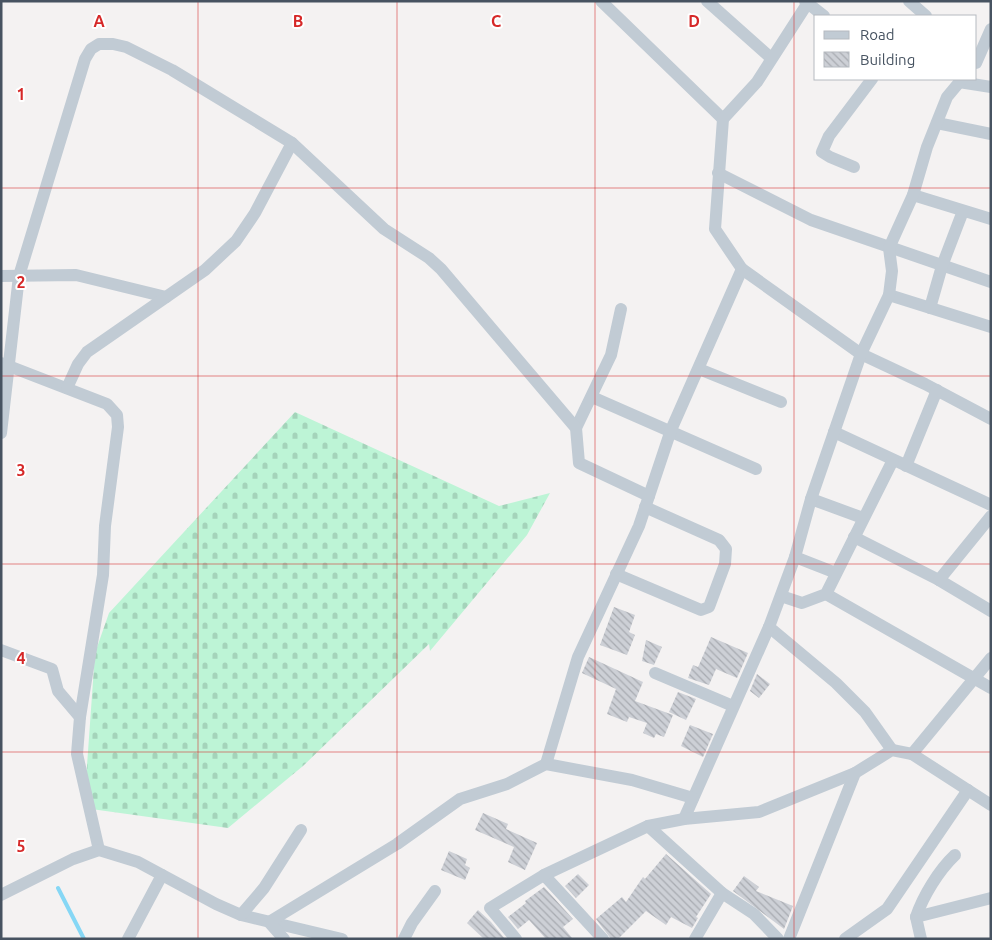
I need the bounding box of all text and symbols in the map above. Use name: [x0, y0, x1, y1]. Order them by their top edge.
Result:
text: A: [93, 12, 105, 30]
text: B: [293, 12, 303, 30]
text: C: [491, 12, 501, 30]
text: D: [688, 12, 700, 30]
legend: [814, 15, 977, 80]
text: Road: [860, 26, 895, 43]
text: Building: [860, 51, 915, 68]
text: 1: [16, 85, 26, 103]
text: 2: [16, 273, 26, 291]
text: 3: [16, 461, 26, 479]
text: 4: [16, 649, 26, 667]
text: 5: [16, 837, 26, 855]

